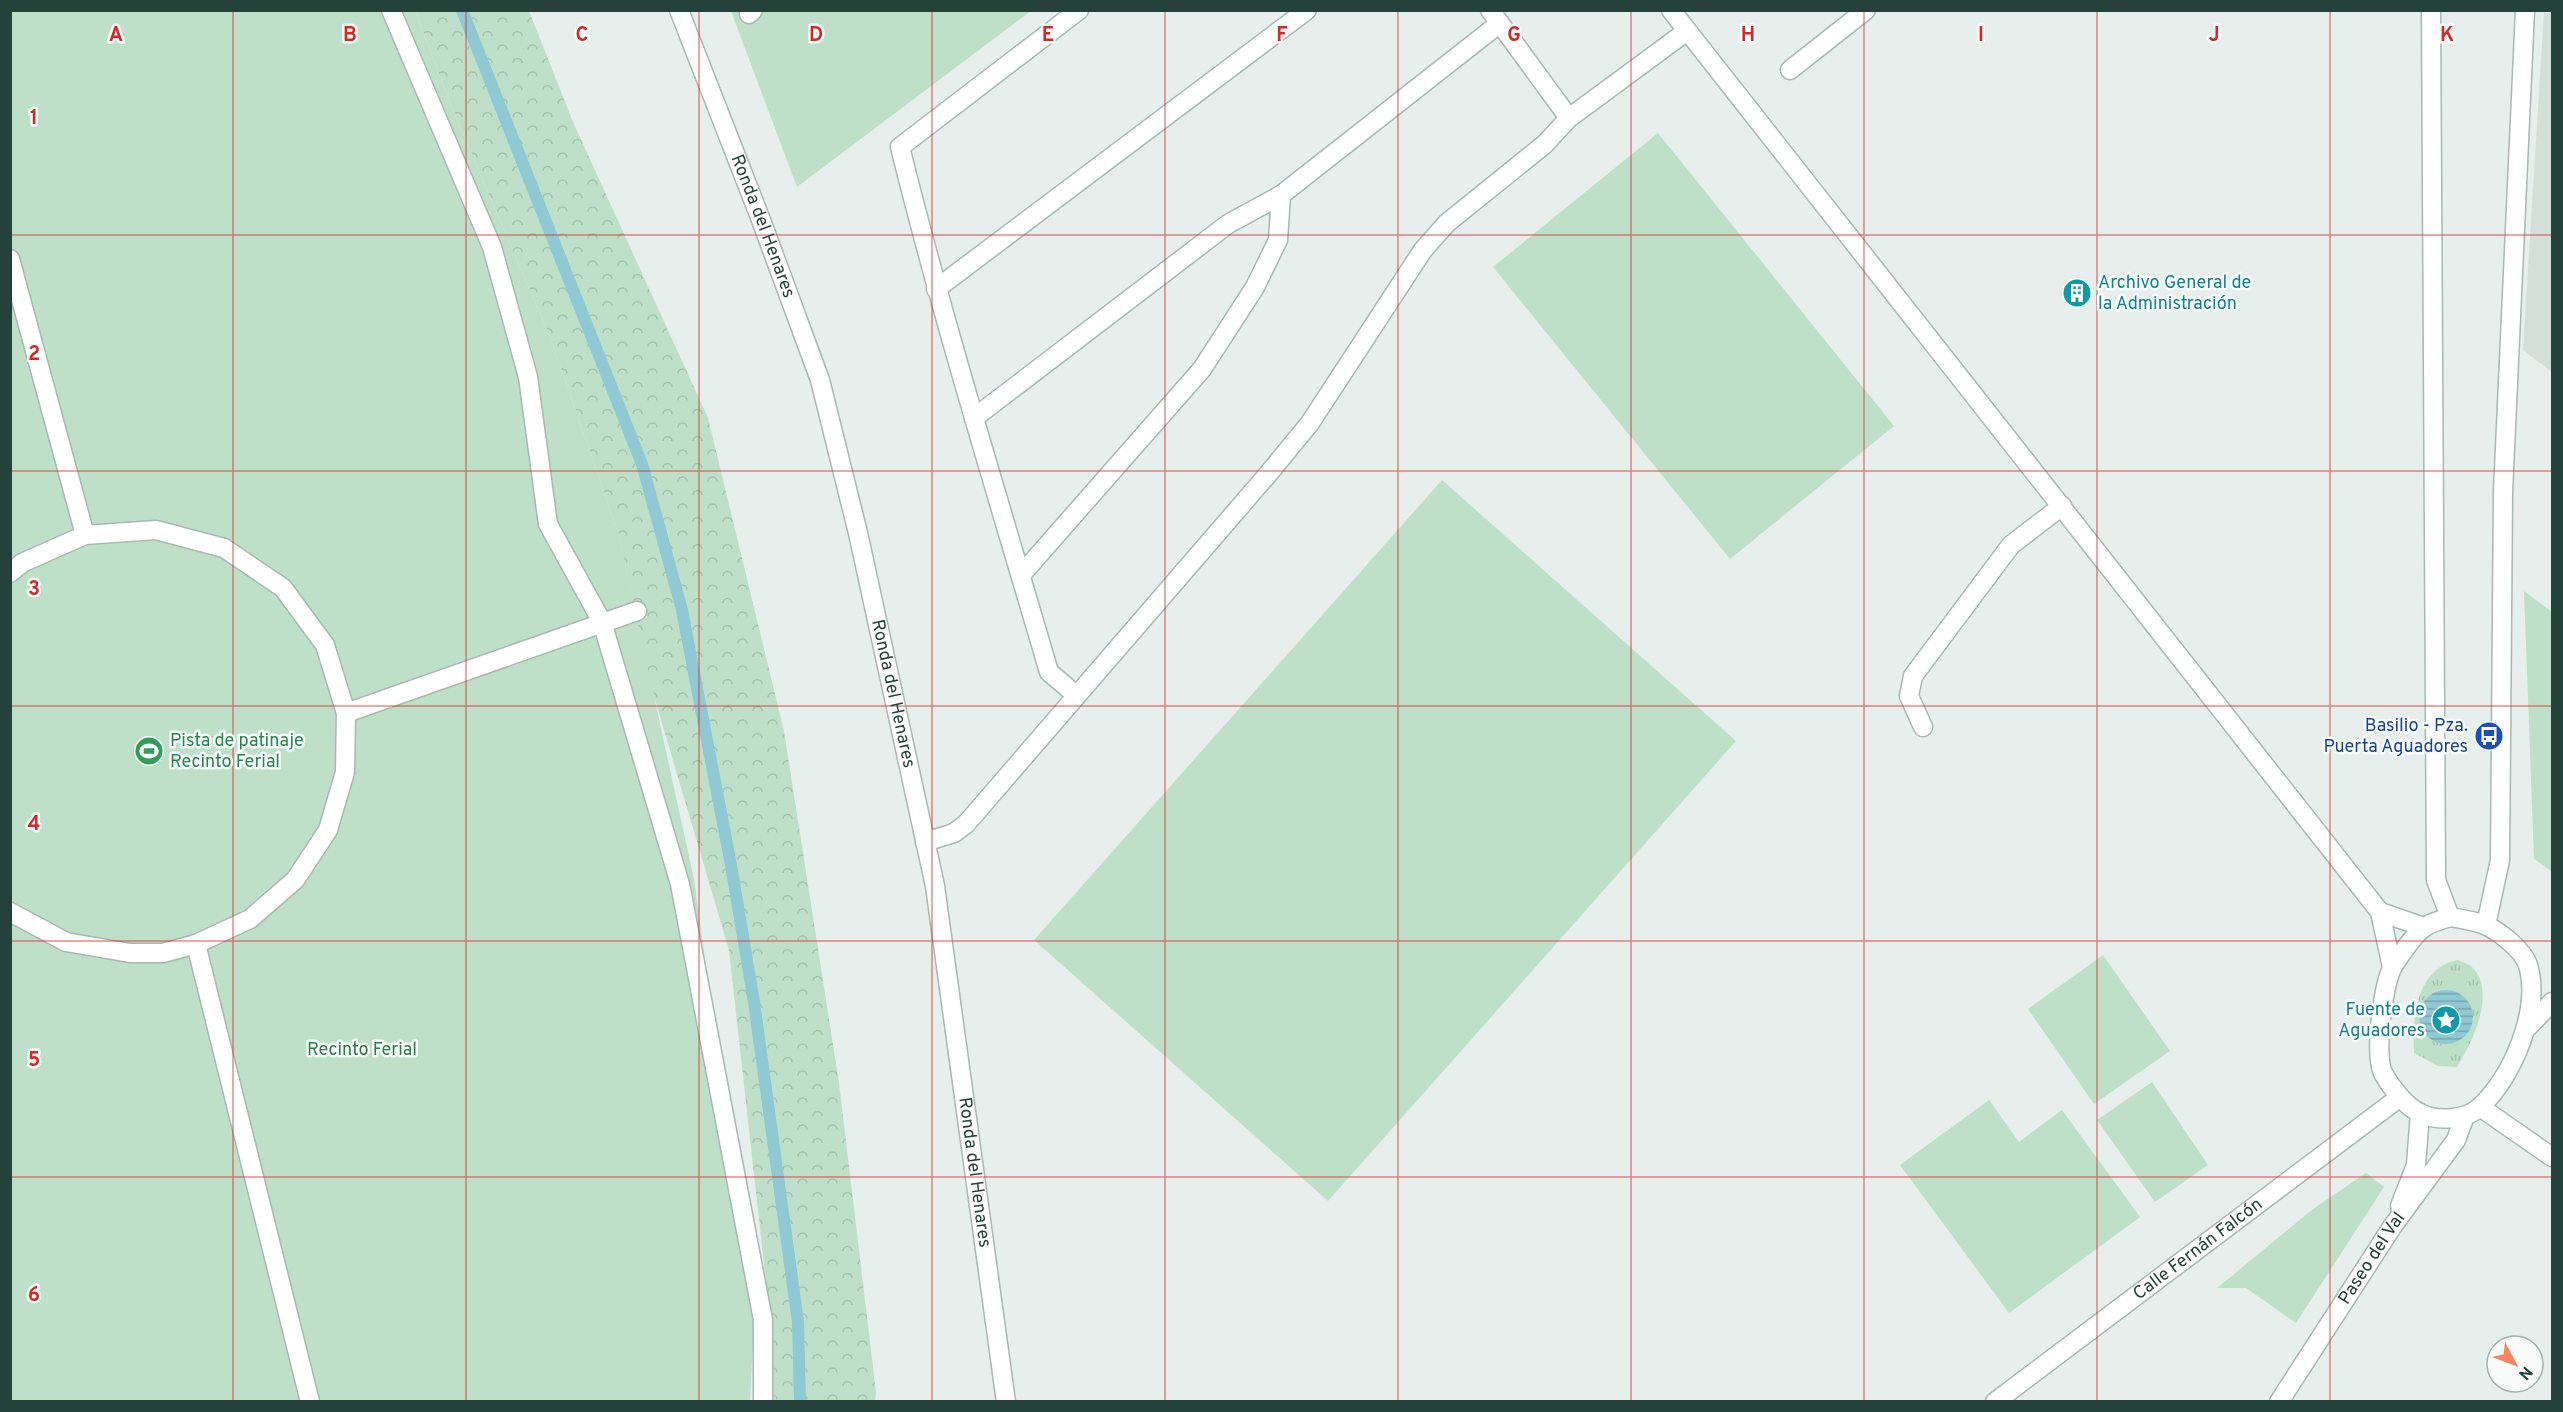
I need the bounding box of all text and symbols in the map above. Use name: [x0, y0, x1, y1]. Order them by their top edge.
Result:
text: A: [109, 23, 123, 49]
text: B: [343, 23, 357, 49]
text: C: [576, 23, 588, 49]
text: D: [809, 23, 823, 49]
text: E: [1042, 23, 1054, 49]
text: F: [1276, 23, 1288, 49]
text: G: [1507, 23, 1521, 49]
text: H: [1741, 23, 1755, 49]
text: I: [1978, 23, 1984, 49]
text: J: [2208, 23, 2220, 49]
text: K: [2440, 23, 2454, 49]
text: 1: [30, 106, 38, 132]
street label: Ronda del Henares: [725, 151, 800, 301]
place label: Archivo General de la Administración: [2098, 272, 2251, 316]
building icon: Archivo General de la Administración: [2061, 277, 2093, 309]
text: 2: [28, 342, 40, 368]
text: 3: [28, 577, 40, 603]
street label: Ronda del Henares: [866, 617, 920, 770]
place label: Basilio - Pza. Puerta Aguadores: [2323, 715, 2468, 759]
bus stop icon: Basilio - Pza. Puerta Aguadores: [2473, 720, 2505, 752]
place label: Pista de patinaje Recinto Ferial: [170, 730, 304, 774]
sports icon: Pista de patinaje Recinto Ferial: [133, 735, 165, 767]
text: 4: [28, 812, 40, 838]
place label: Fuente de Aguadores: [2338, 999, 2425, 1043]
place icon: Fuente de Aguadores: [2430, 1004, 2462, 1036]
park label: Recinto Ferial: [307, 1039, 417, 1062]
text: 5: [28, 1048, 40, 1074]
street label: Ronda del Henares: [953, 1096, 996, 1249]
street label: Calle Fernán Falcón: [2129, 1193, 2267, 1305]
street label: Paseo del Val: [2333, 1208, 2410, 1309]
text: 6: [28, 1283, 40, 1309]
north arrow: [2485, 1334, 2545, 1394]
text: N: [2513, 1362, 2536, 1383]

